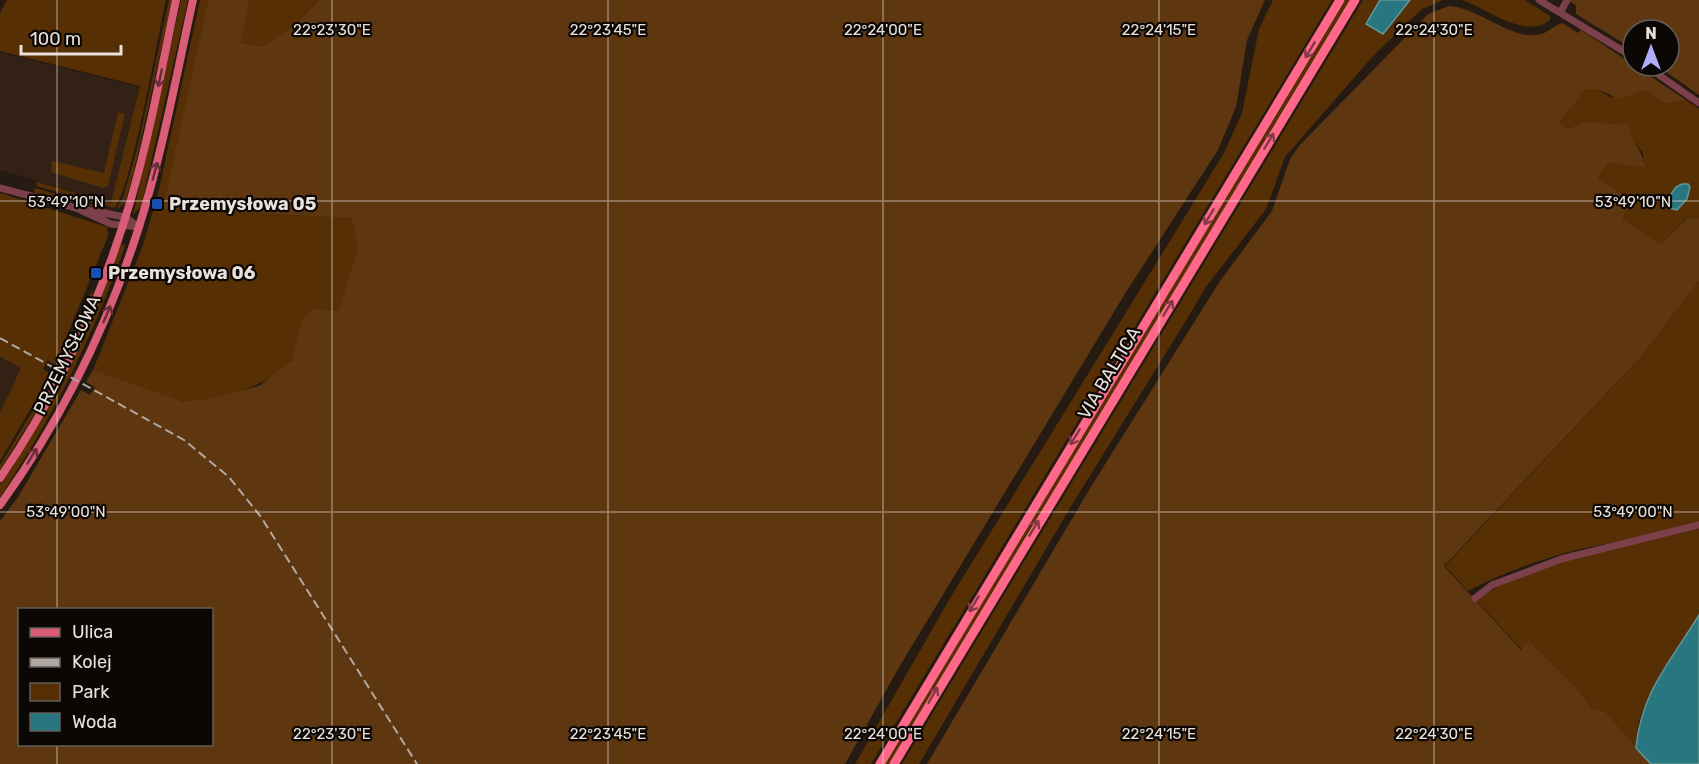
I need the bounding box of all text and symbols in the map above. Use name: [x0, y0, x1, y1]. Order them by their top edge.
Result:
scale bar: [21, 18, 122, 56]
north arrow: [1621, 18, 1681, 78]
text: 22°23'30"E: [293, 21, 371, 39]
text: 22°23'45"E: [570, 21, 646, 39]
text: 22°24'00"E: [844, 21, 922, 39]
text: 22°24'15"E: [1122, 21, 1196, 39]
text: 22°24'30"E: [1395, 21, 1473, 39]
text: N: [1645, 24, 1657, 43]
text: 100 m: [30, 28, 81, 50]
one-way arrow: [1304, 41, 1316, 58]
one-way arrow: [154, 67, 165, 87]
one-way arrow: [1264, 133, 1276, 150]
one-way arrow: [149, 162, 161, 181]
text: 53°49'10"N: [28, 193, 104, 211]
place label: Przemysłowa 05: [169, 193, 316, 215]
text: 53°49'10"N: [1595, 193, 1671, 211]
marker: Przemysłowa 05: [150, 197, 164, 211]
one-way arrow: [1202, 208, 1214, 225]
place label: Przemysłowa 06: [108, 262, 256, 284]
marker: Przemysłowa 06: [89, 266, 103, 280]
street label: PRZEMYSŁOWA: [29, 292, 105, 418]
one-way arrow: [1162, 300, 1174, 317]
one-way arrow: [102, 306, 113, 324]
street label: VIA BALTICA: [1073, 323, 1145, 423]
one-way arrow: [1069, 428, 1081, 445]
one-way arrow: [27, 448, 39, 465]
text: 53°49'00"N: [26, 503, 106, 521]
text: 53°49'00"N: [1593, 503, 1673, 521]
one-way arrow: [1029, 520, 1041, 537]
one-way arrow: [968, 595, 980, 612]
legend: [18, 608, 213, 746]
text: Ulica: [72, 621, 113, 643]
text: Kolej: [72, 651, 112, 673]
text: Park: [72, 681, 110, 703]
one-way arrow: [928, 687, 940, 704]
text: Woda: [72, 711, 117, 733]
text: 22°23'30"E: [293, 725, 371, 743]
text: 22°23'45"E: [570, 725, 646, 743]
text: 22°24'00"E: [844, 725, 922, 743]
text: 22°24'15"E: [1122, 725, 1196, 743]
text: 22°24'30"E: [1395, 725, 1473, 743]

